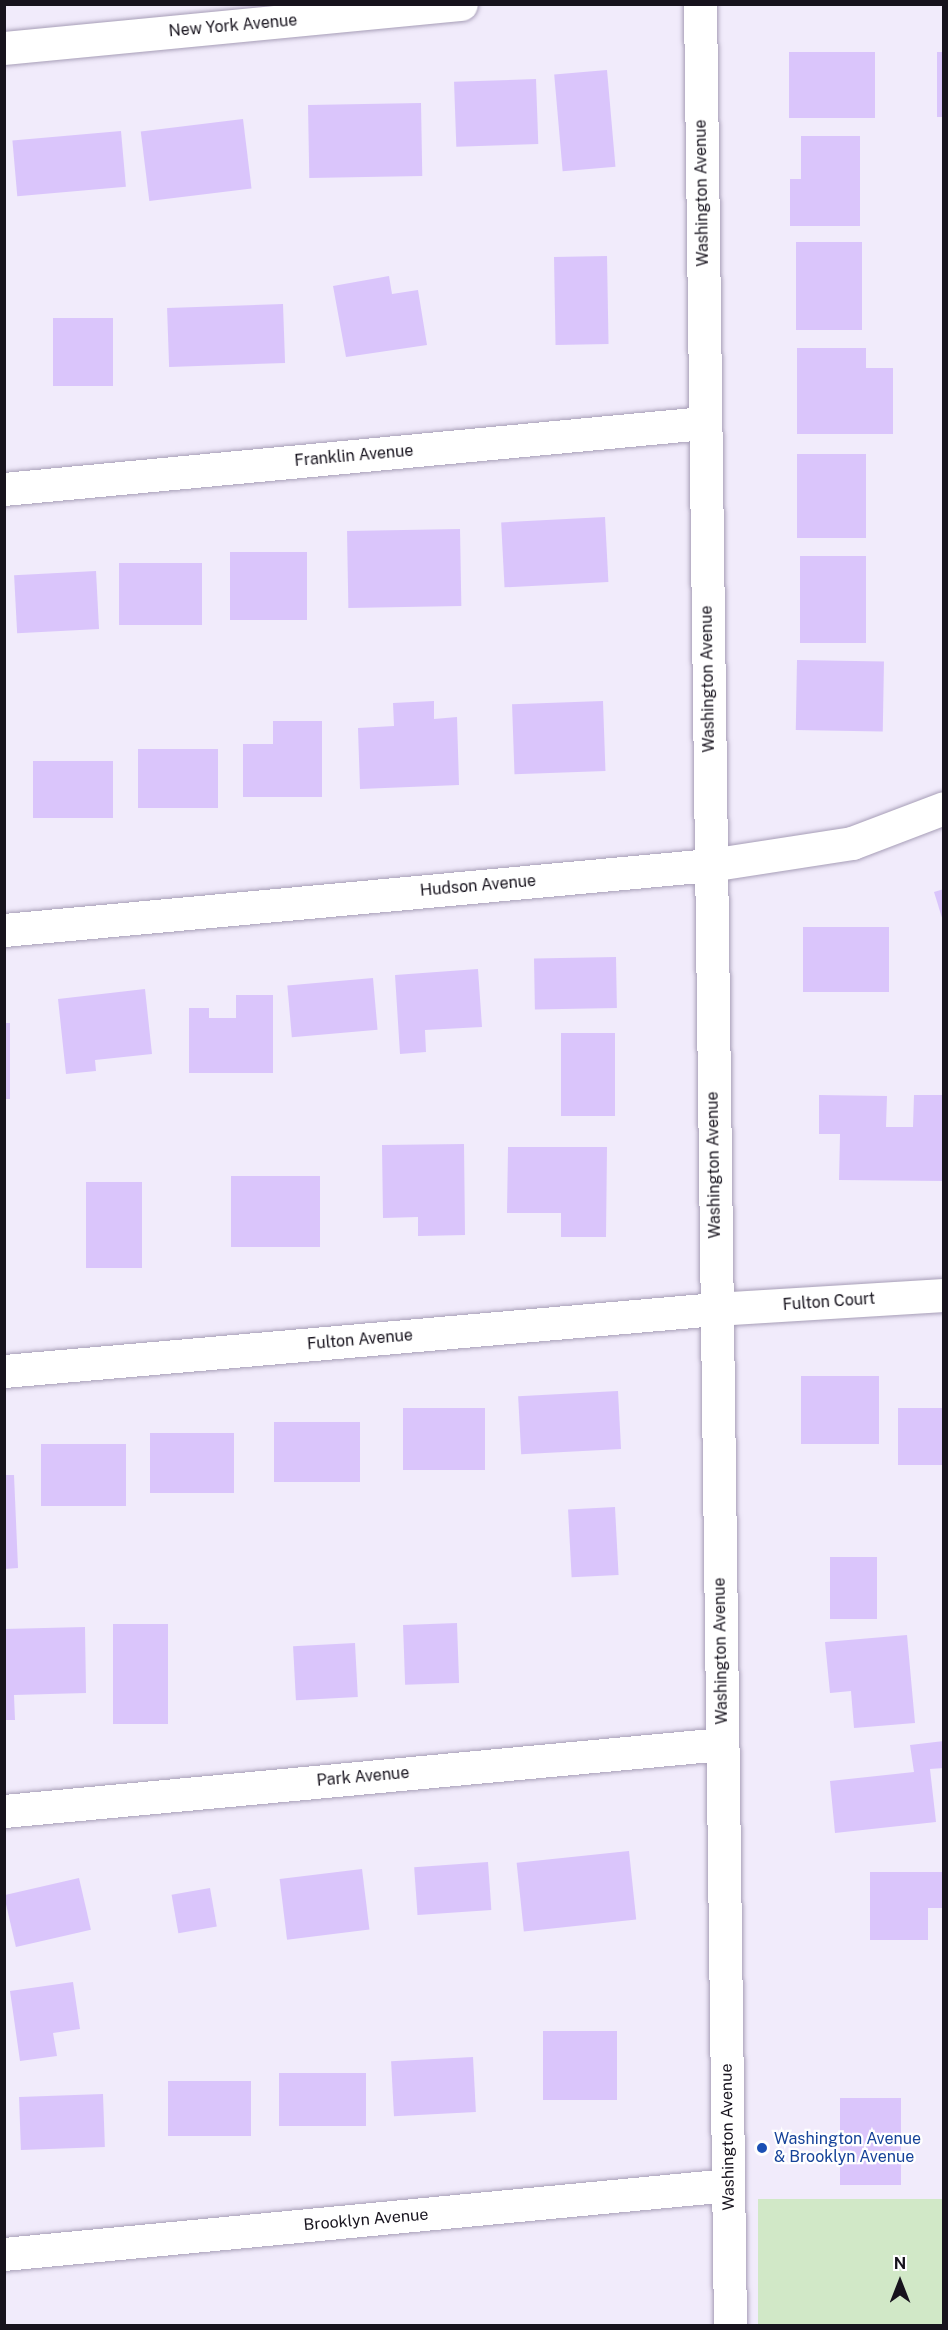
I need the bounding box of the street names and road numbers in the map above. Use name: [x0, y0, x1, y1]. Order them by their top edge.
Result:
street label: New York Avenue: [168, 11, 298, 41]
street label: Washington Avenue: [691, 119, 713, 267]
street label: Franklin Avenue: [294, 441, 414, 471]
street label: Washington Avenue: [697, 605, 719, 753]
street label: Hudson Avenue: [419, 871, 537, 901]
street label: Washington Avenue: [703, 1091, 725, 1239]
street label: Fulton Court: [782, 1289, 876, 1315]
street label: Fulton Avenue: [306, 1326, 414, 1354]
street label: Washington Avenue: [710, 1577, 732, 1725]
street label: Park Avenue: [316, 1763, 410, 1791]
street label: Washington Avenue: [717, 2063, 739, 2211]
street label: Brooklyn Avenue: [303, 2205, 429, 2235]

